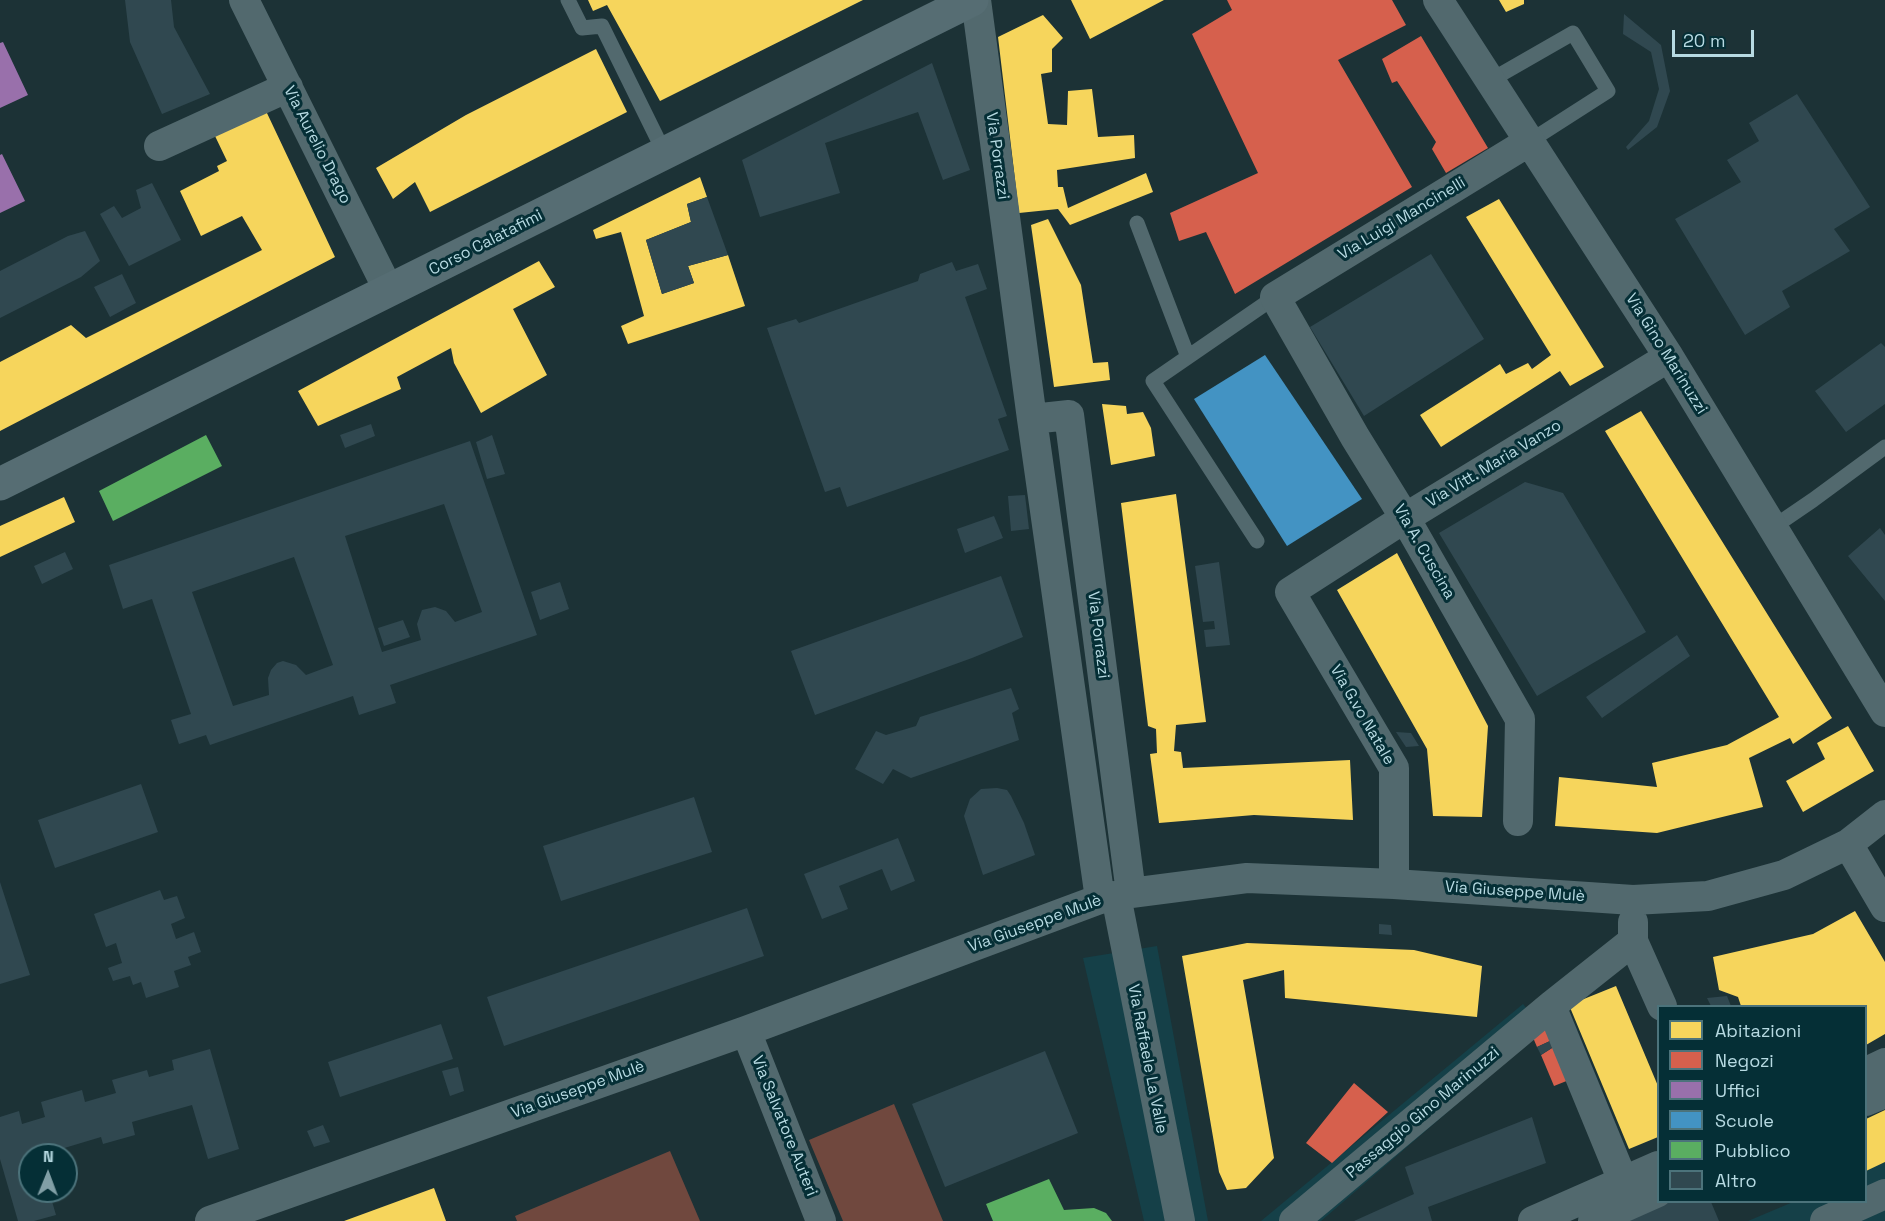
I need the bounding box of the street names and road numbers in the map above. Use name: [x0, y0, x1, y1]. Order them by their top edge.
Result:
street label: Via Aurelio Drago: [279, 83, 355, 207]
street label: Via Porrazzi: [981, 111, 1013, 201]
street label: Via Luigi Mancinelli: [1335, 173, 1469, 265]
street label: Corso Calatafimi: [426, 206, 546, 280]
street label: Via Gino Marinuzzi: [1621, 290, 1711, 418]
street label: Via Vitt. Maria Vanzo: [1423, 416, 1565, 512]
street label: Via A. Cuscina: [1389, 501, 1459, 603]
street label: Via Porrazzi: [1083, 590, 1113, 680]
street label: Via G.vo Natale: [1326, 661, 1398, 769]
street label: Via Giuseppe Mulè: [1444, 878, 1586, 906]
street label: Via Giuseppe Mulè: [966, 891, 1104, 957]
street label: Via Raffaele La Valle: [1123, 983, 1171, 1135]
street label: Passaggio Gino Marinuzzi: [1342, 1043, 1504, 1183]
street label: Via Salvatore Auteri: [747, 1053, 821, 1199]
street label: Via Giuseppe Mulè: [509, 1057, 647, 1123]

